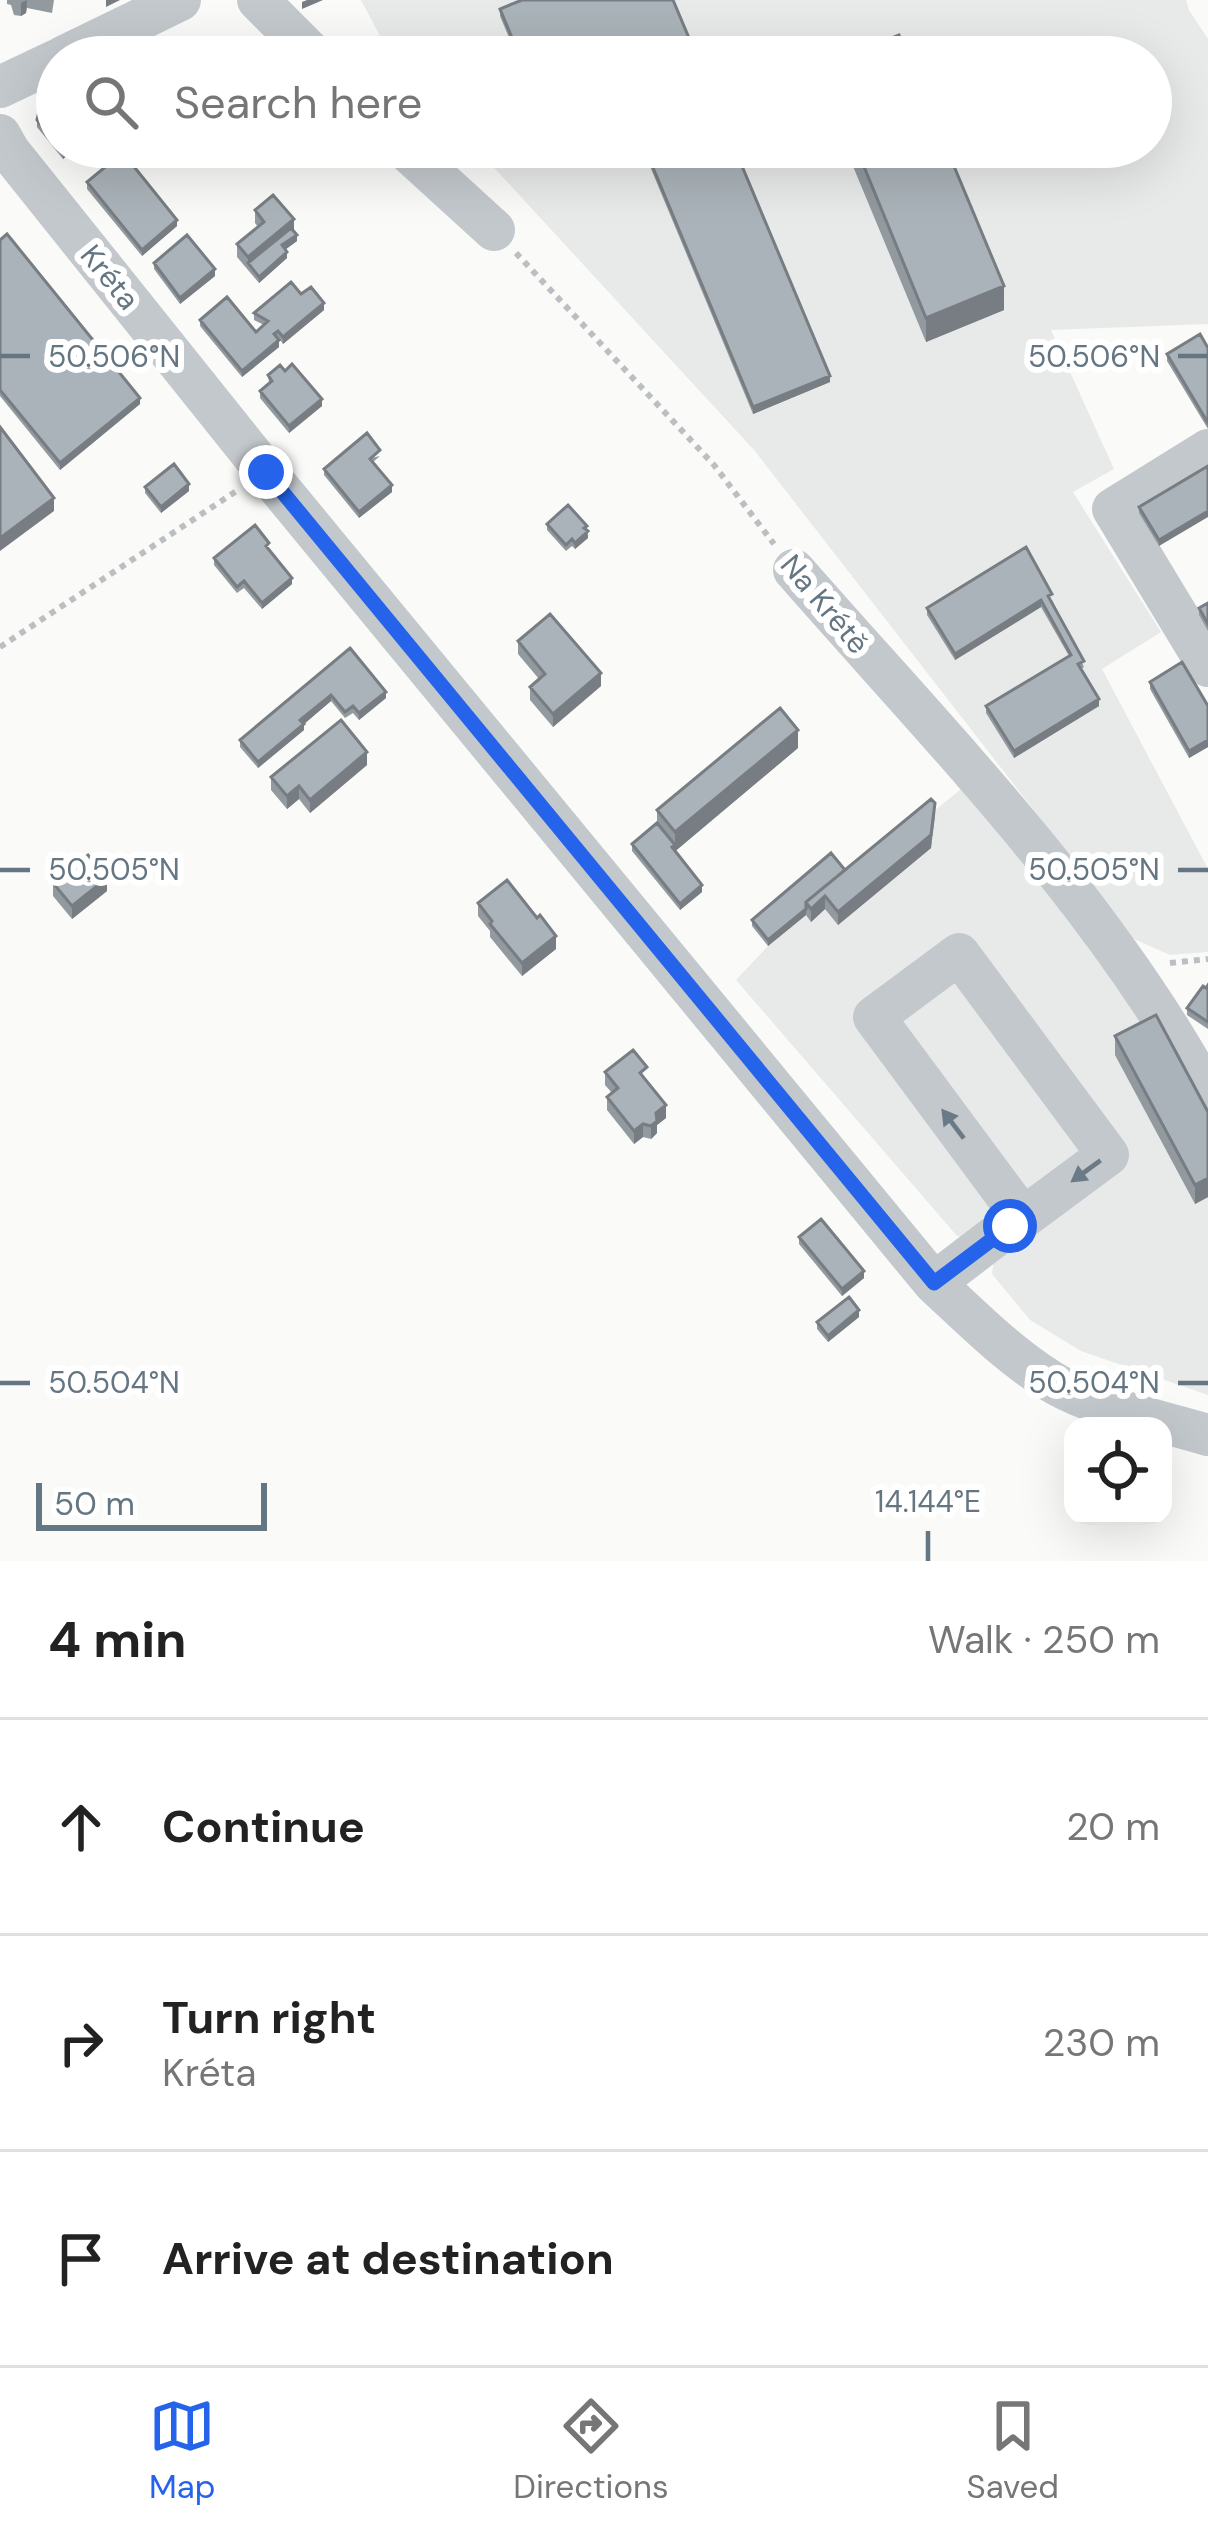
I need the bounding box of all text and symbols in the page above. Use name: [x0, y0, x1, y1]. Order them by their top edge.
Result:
search box: [36, 36, 1172, 168]
icon: search: [78, 69, 144, 135]
text: Search here: [174, 73, 422, 132]
street label: Kréta: [72, 236, 148, 318]
text: 50.506°N: [48, 337, 180, 376]
text: 50.506°N: [1028, 337, 1160, 376]
route end: [239, 445, 293, 499]
street label: Na Krétě: [772, 546, 878, 662]
text: 50.505°N: [48, 850, 180, 889]
text: 50.505°N: [1028, 850, 1160, 889]
one-way arrow: [942, 1108, 966, 1140]
one-way arrow: [1070, 1159, 1102, 1183]
route start: [983, 1199, 1037, 1253]
text: 50.504°N: [48, 1363, 180, 1402]
text: 50.504°N: [1028, 1363, 1160, 1402]
map controls: [1064, 1417, 1172, 1525]
button: locate: [1064, 1417, 1172, 1525]
scale bar: [36, 1477, 267, 1530]
text: 50 m: [54, 1482, 135, 1525]
text: 14.144°E: [875, 1482, 981, 1521]
text: 4 min: [48, 1606, 187, 1673]
text: Walk · 250 m: [928, 1614, 1160, 1665]
icon: ahead: [48, 1794, 114, 1860]
text: Continue: [162, 1797, 365, 1856]
text: 20 m: [1066, 1801, 1160, 1852]
text: Turn right: [162, 1988, 376, 2047]
icon: right: [48, 2010, 114, 2076]
text: 230 m: [1043, 2017, 1160, 2068]
text: Kréta: [162, 2047, 256, 2098]
icon: arrive: [48, 2226, 114, 2292]
text: Arrive at destination: [162, 2229, 614, 2288]
tab: Map: [149, 2393, 215, 2508]
tab: Directions: [513, 2393, 669, 2508]
tab: Saved: [967, 2393, 1059, 2508]

